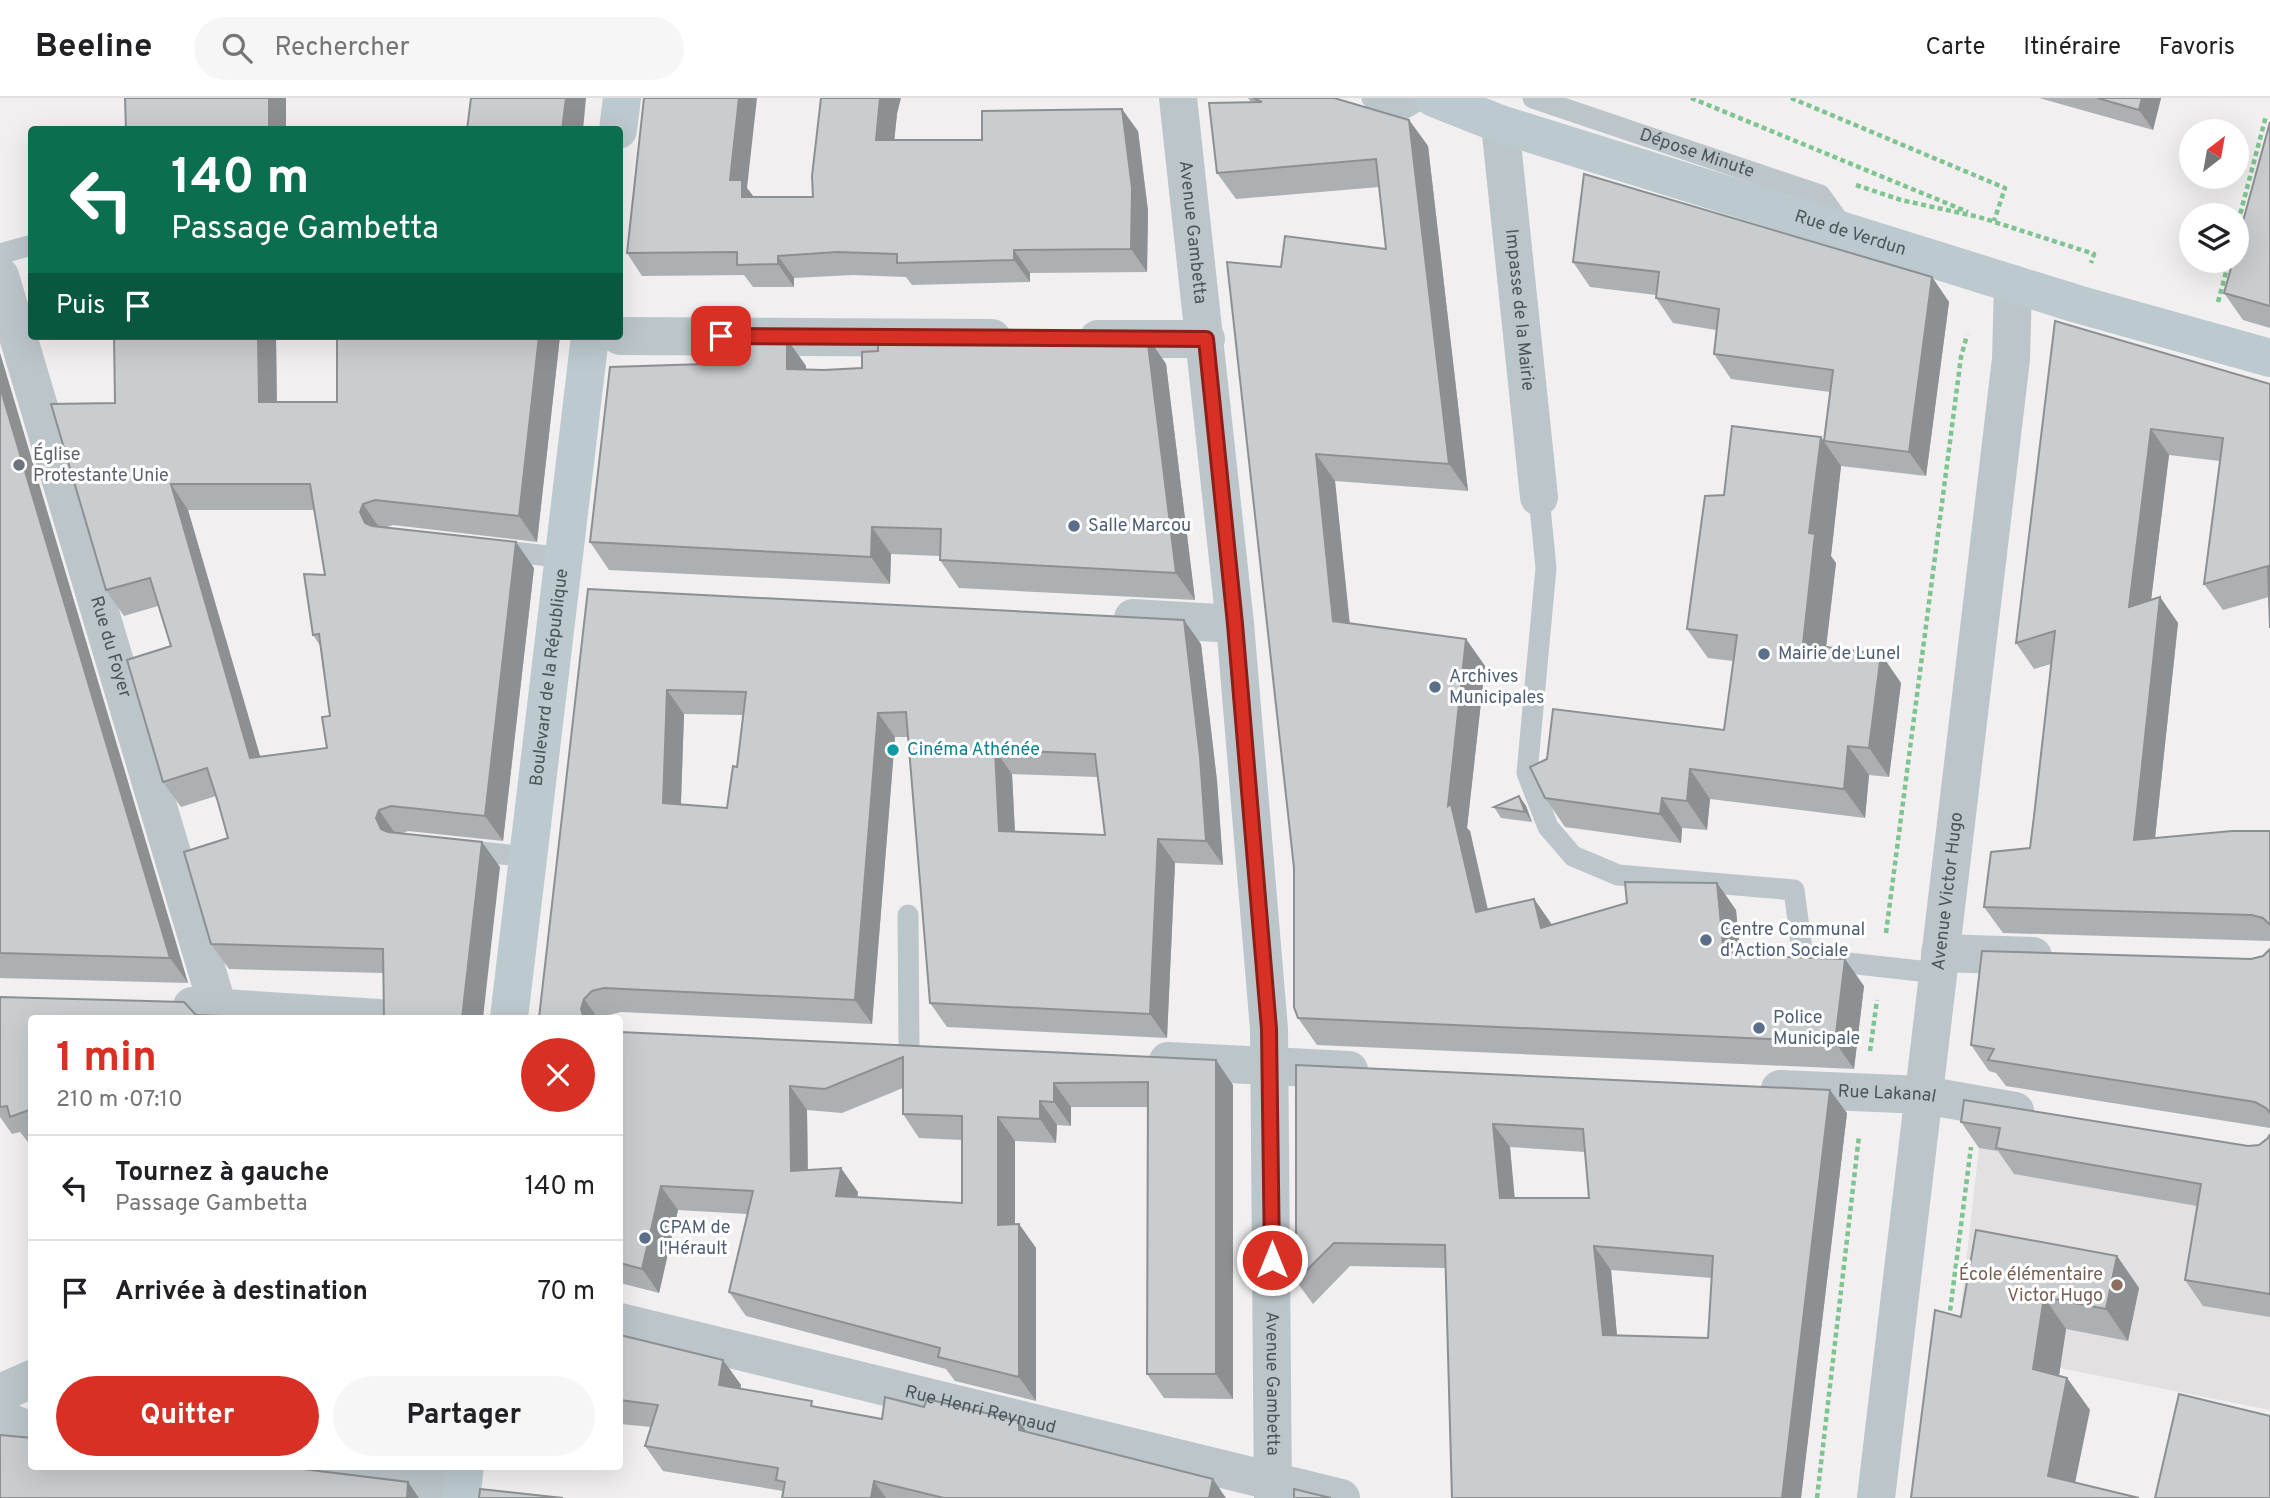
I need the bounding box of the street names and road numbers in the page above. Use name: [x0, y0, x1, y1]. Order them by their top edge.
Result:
street label: Dépose Minute: [1636, 123, 1757, 183]
street label: Avenue Gambetta: [1173, 159, 1212, 305]
street label: Rue de Verdun: [1792, 205, 1909, 262]
street label: Impasse de la Mairie: [1500, 228, 1539, 392]
street label: Boulevard de la République: [525, 567, 574, 787]
street label: Rue du Foyer: [84, 593, 136, 701]
street label: Avenue Victor Hugo: [1927, 811, 1969, 972]
street label: Rue Lakanal: [1837, 1080, 1938, 1108]
street label: Avenue Gambetta: [1260, 1311, 1284, 1456]
street label: Rue Henri Reynaud: [903, 1380, 1058, 1439]

